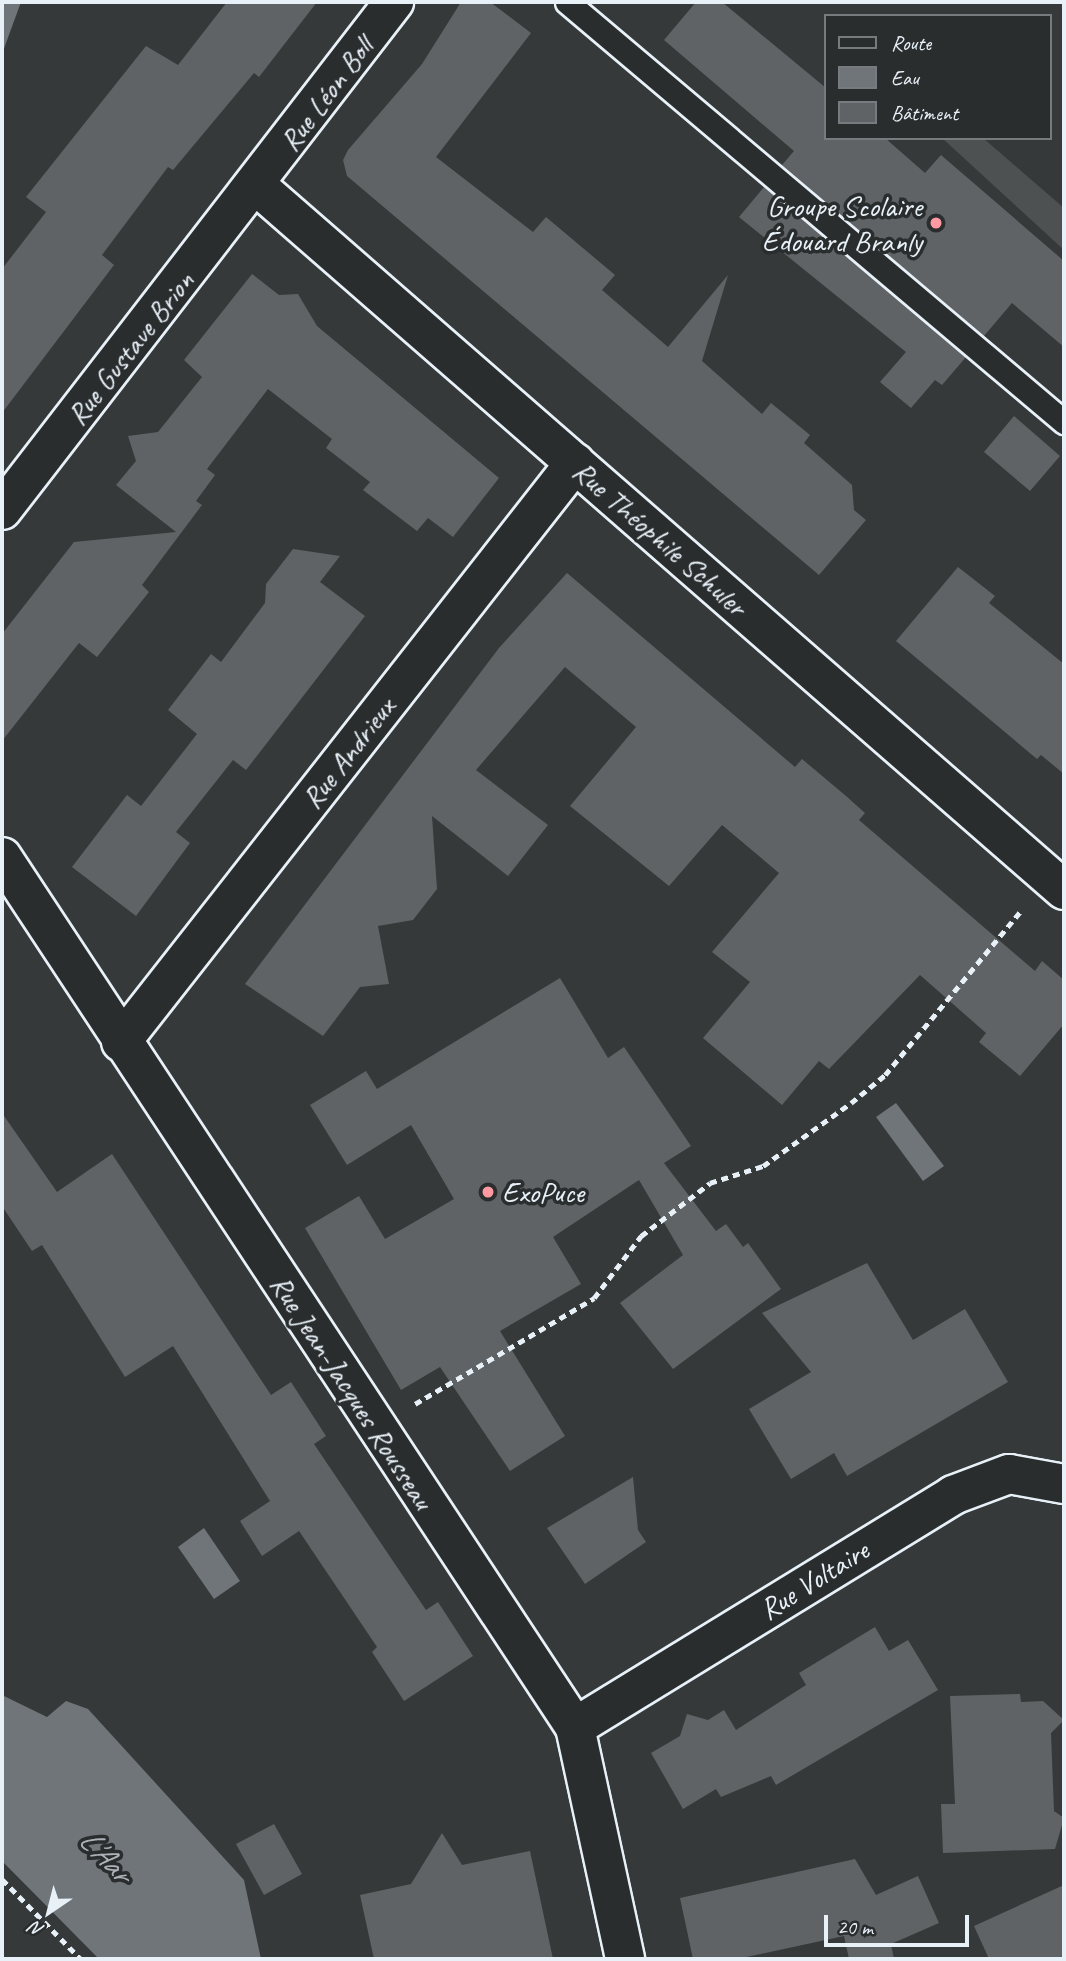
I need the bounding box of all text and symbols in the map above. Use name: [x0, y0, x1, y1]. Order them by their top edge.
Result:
legend: [824, 14, 1052, 140]
street label: Rue Léon Boll: [271, 30, 381, 158]
text: Route: [891, 30, 931, 56]
text: Eau: [891, 65, 919, 91]
text: Bâtiment: [891, 100, 958, 126]
place label: Groupe Scolaire Édouard Branly: [762, 188, 922, 258]
marker: Groupe Scolaire Édouard Branly: [928, 215, 944, 231]
street label: Rue Gustave Brion: [59, 264, 201, 432]
street label: Rue Théophile Schuler: [565, 452, 755, 624]
street label: Rue Andrieux: [294, 690, 402, 816]
place label: ExoPuce: [502, 1174, 584, 1210]
marker: ExoPuce: [480, 1184, 496, 1200]
street label: Rue Jean-Jacques Rousseau: [263, 1268, 441, 1516]
street label: Rue Voltaire: [753, 1533, 875, 1627]
water label: L'Aar: [71, 1821, 139, 1891]
north arrow: [14, 1877, 84, 1947]
scale bar: [828, 1902, 973, 1946]
text: 20 m: [837, 1914, 873, 1940]
text: N: [25, 1916, 49, 1942]

